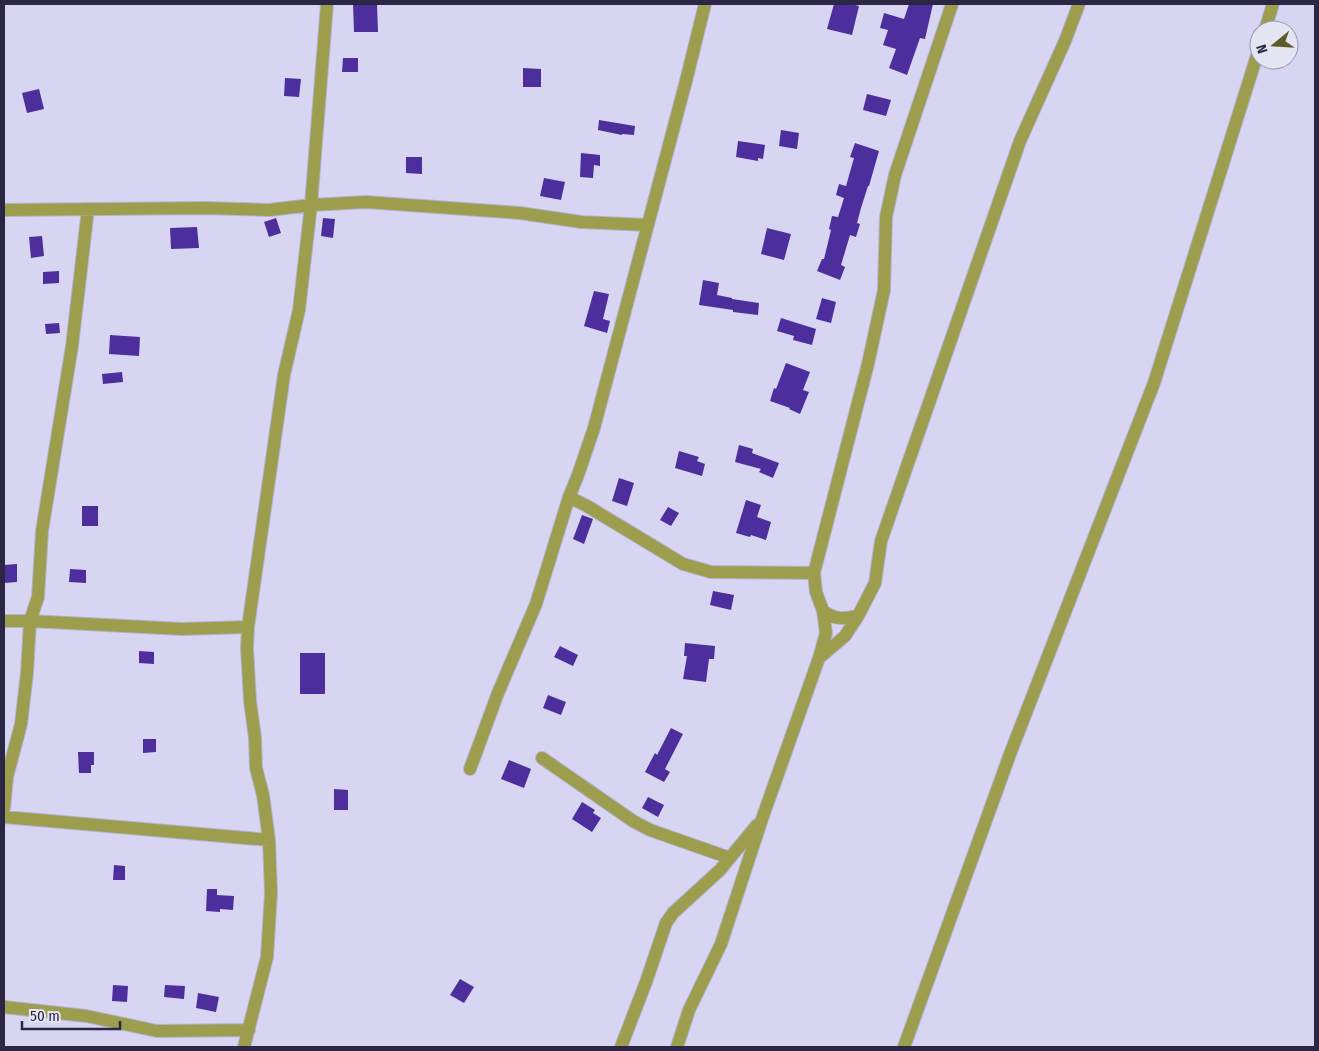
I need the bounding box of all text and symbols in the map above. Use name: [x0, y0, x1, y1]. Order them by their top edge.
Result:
north arrow: [1249, 20, 1299, 70]
text: N: [1253, 42, 1271, 55]
scale bar: [22, 998, 120, 1030]
text: 50 m: [30, 1007, 60, 1025]

